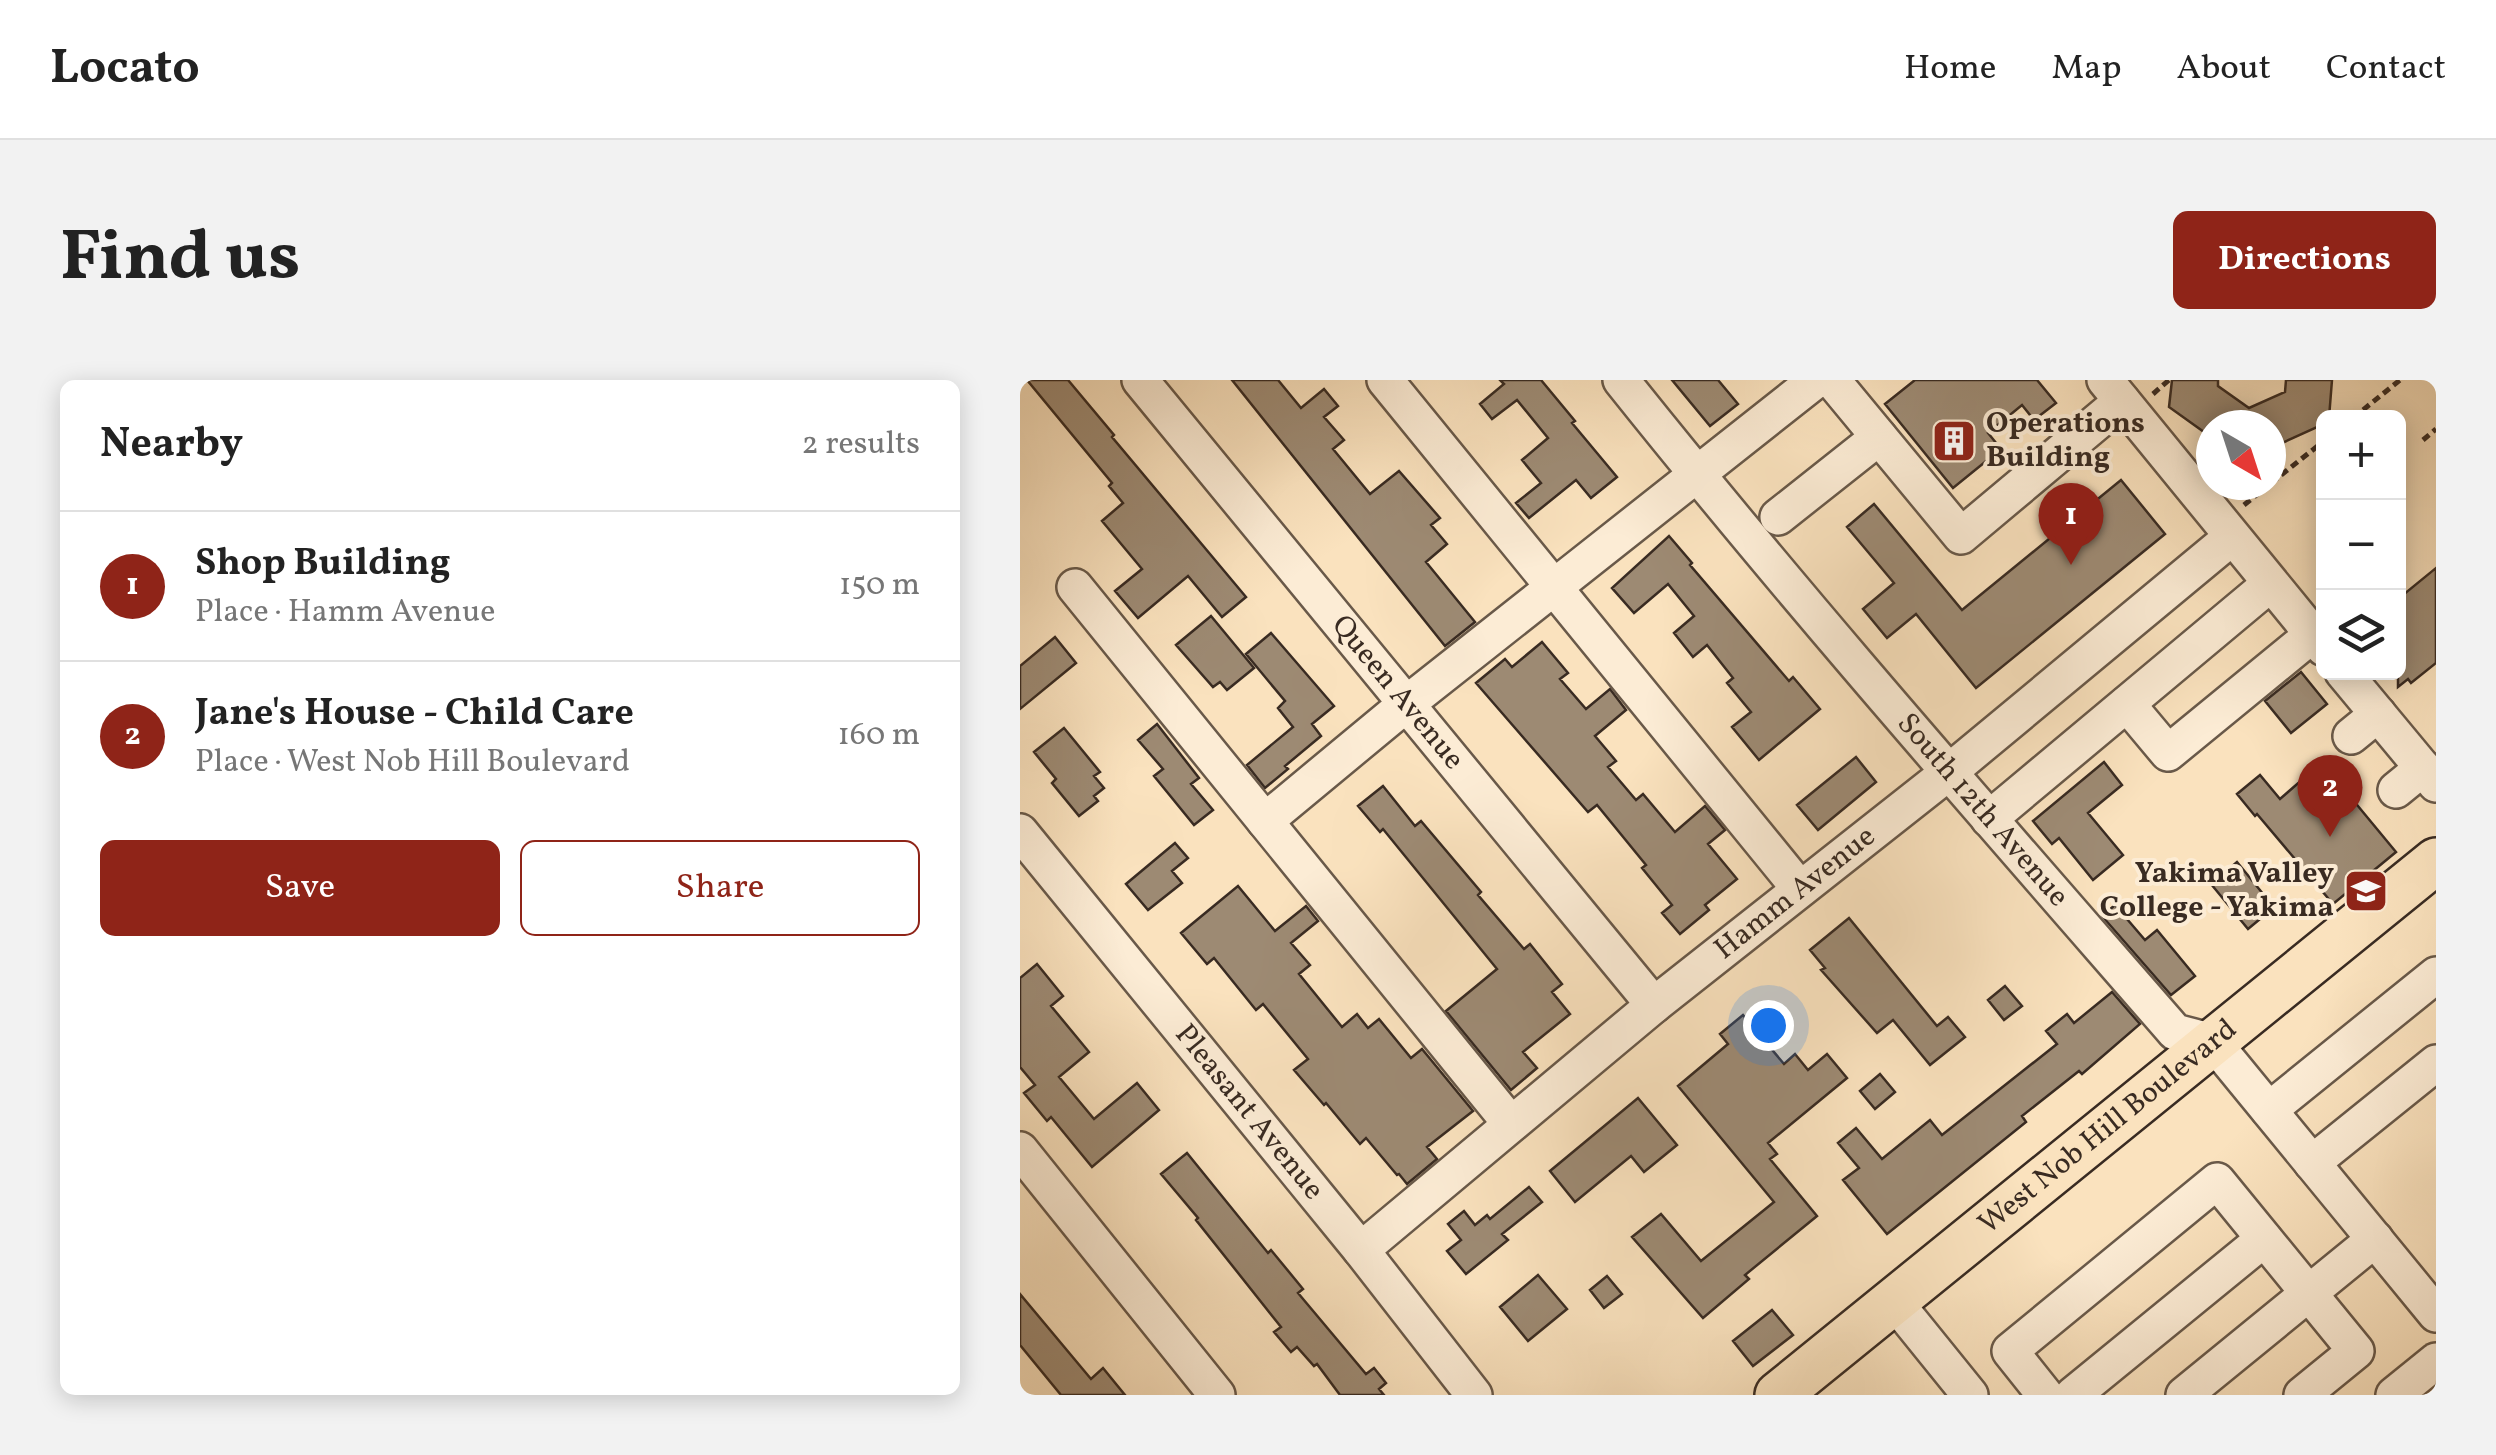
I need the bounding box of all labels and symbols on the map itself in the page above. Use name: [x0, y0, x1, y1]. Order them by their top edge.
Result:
place label: Operations Building: [1986, 403, 2145, 479]
north arrow: [2196, 410, 2286, 500]
building icon: Operations Building: [1931, 418, 1977, 464]
pin: 1: [2038, 482, 2104, 565]
street label: Queen Avenue: [1321, 606, 1474, 779]
street label: South 12th Avenue: [1886, 704, 2078, 916]
pin: 2: [2298, 754, 2362, 837]
street label: Hamm Avenue: [1706, 817, 1885, 970]
place label: Yakima Valley College - Yakima: [2100, 853, 2334, 929]
school or university icon: Yakima Valley College - Yakima: [2343, 868, 2389, 914]
your location: [1743, 1000, 1794, 1051]
street label: West Nob Hill Boulevard: [1970, 1009, 2246, 1245]
street label: Pleasant Avenue: [1164, 1016, 1333, 1209]

